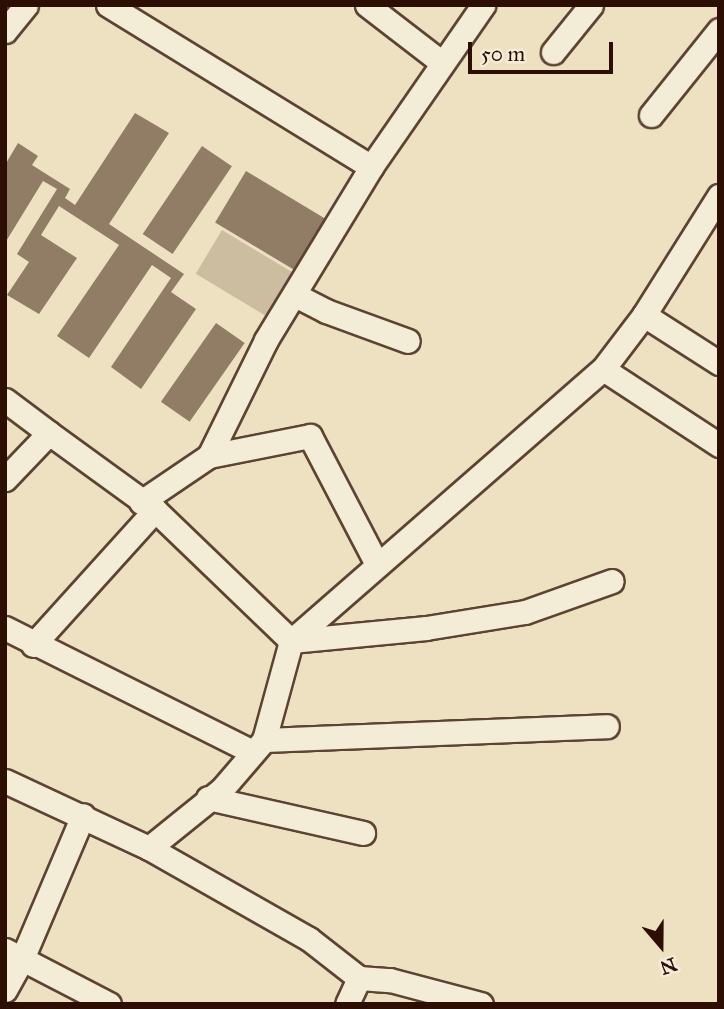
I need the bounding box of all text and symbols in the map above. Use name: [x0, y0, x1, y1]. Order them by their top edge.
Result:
scale bar: [472, 28, 617, 72]
text: 50 m: [481, 41, 525, 67]
north arrow: [626, 911, 696, 981]
text: N: [657, 953, 680, 980]

